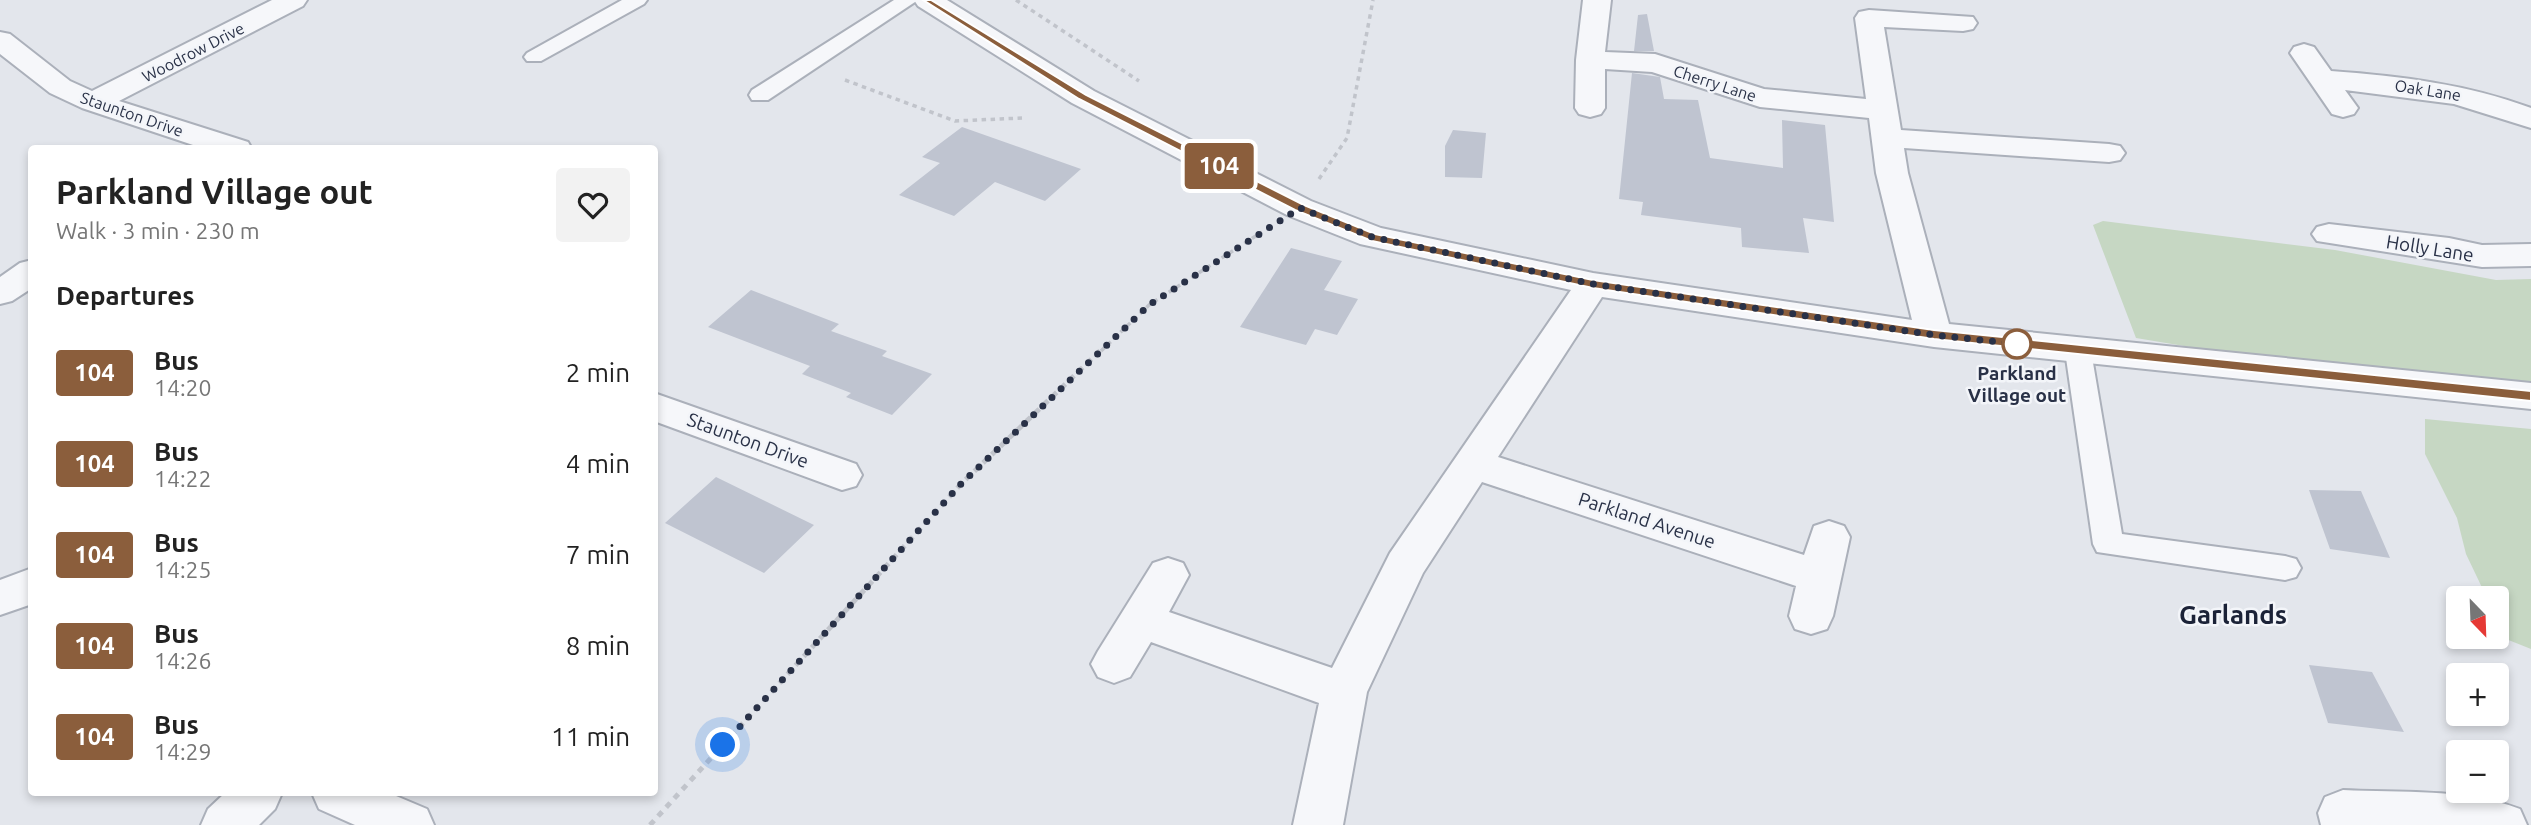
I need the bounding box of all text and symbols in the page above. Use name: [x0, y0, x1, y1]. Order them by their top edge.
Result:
street label: Woodrow Drive: [139, 19, 247, 85]
street label: Cherry Lane: [1671, 61, 1759, 105]
street label: Oak Lane: [2394, 76, 2462, 104]
street label: Staunton Drive: [78, 88, 186, 140]
line badge: 104: [1179, 143, 1259, 189]
text: 104: [1199, 152, 1239, 179]
button: heart: [556, 168, 630, 242]
text: Parkland Village out: [56, 173, 373, 210]
text: Walk · 3 min · 230 m: [56, 218, 260, 243]
street label: Holly Lane: [2385, 230, 2475, 266]
text: Departures: [56, 281, 194, 310]
marker: Parkland Village out: [2002, 329, 2032, 359]
text: Bus: [154, 346, 199, 375]
text: 2 min: [566, 358, 630, 387]
text: 104: [74, 359, 115, 386]
place label: Parkland Village out: [1968, 362, 2066, 406]
text: 14:20: [154, 375, 212, 400]
street label: Staunton Drive: [684, 408, 812, 472]
text: Bus: [154, 437, 199, 466]
text: 4 min: [566, 449, 630, 478]
text: 104: [74, 450, 115, 477]
text: 14:22: [154, 466, 212, 491]
street label: Parkland Avenue: [1576, 487, 1718, 553]
text: Bus: [154, 528, 199, 557]
text: 7 min: [566, 540, 630, 569]
text: 104: [74, 541, 115, 568]
text: 14:25: [154, 557, 212, 582]
north arrow: [2446, 586, 2510, 649]
map controls: [2446, 586, 2509, 803]
district label: Garlands: [2179, 600, 2287, 629]
text: Bus: [154, 619, 199, 648]
text: 8 min: [566, 631, 630, 660]
text: 104: [74, 632, 115, 659]
text: 14:26: [154, 648, 212, 673]
button: +: [2446, 663, 2509, 726]
text: Bus: [154, 710, 199, 739]
text: 11 min: [551, 722, 630, 751]
text: 104: [74, 723, 115, 750]
your location: [705, 727, 740, 762]
text: 14:29: [154, 739, 212, 764]
button: −: [2446, 740, 2509, 803]

